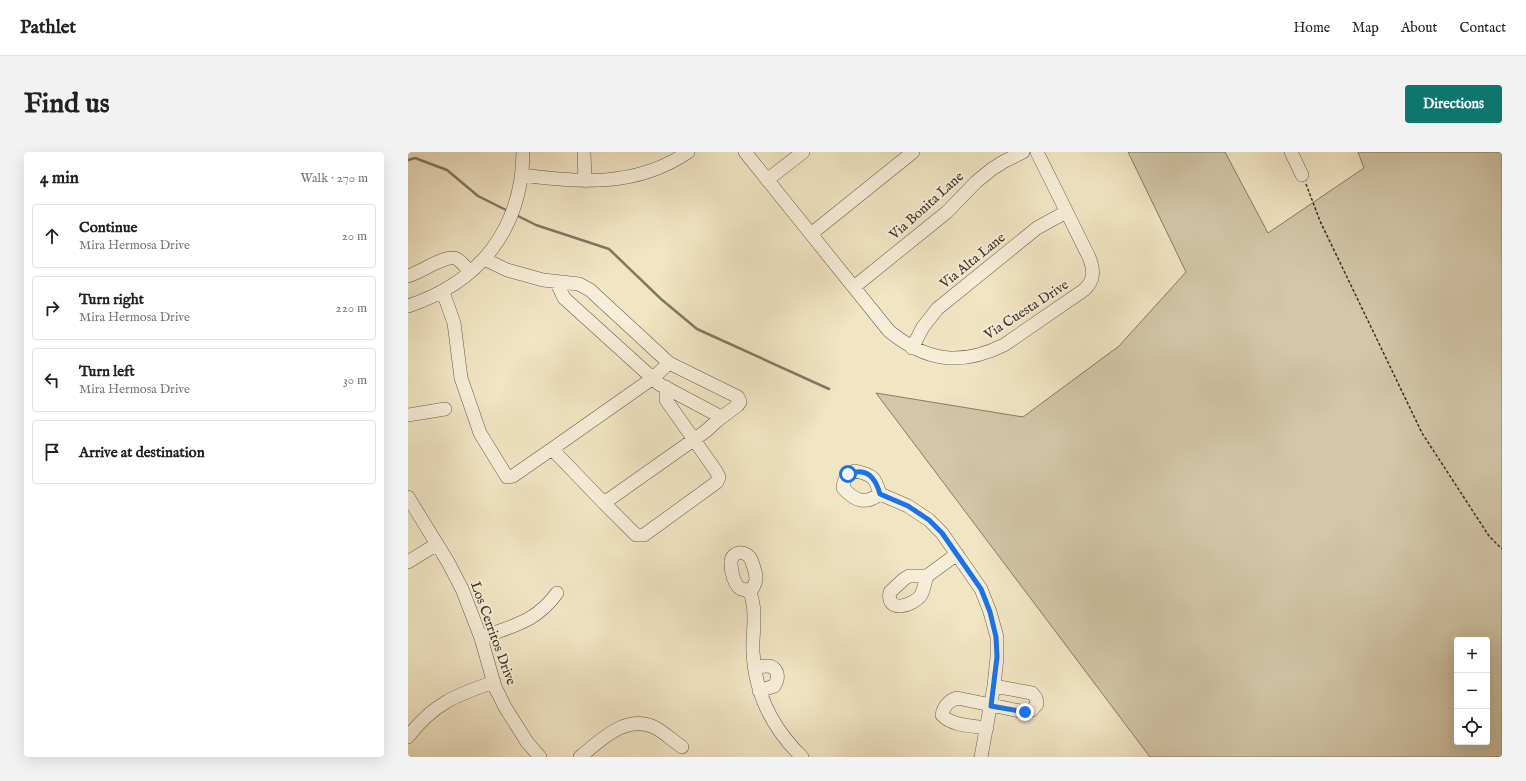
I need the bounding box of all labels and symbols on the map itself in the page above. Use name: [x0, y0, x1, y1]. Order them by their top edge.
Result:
street label: Via Bonita Lane: [885, 167, 968, 244]
street label: Via Alta Lane: [935, 229, 1009, 293]
street label: Via Cuesta Drive: [980, 276, 1073, 344]
route start: [839, 465, 857, 483]
street label: Los Cerritos Drive: [466, 579, 520, 688]
route end: [1016, 703, 1034, 721]

